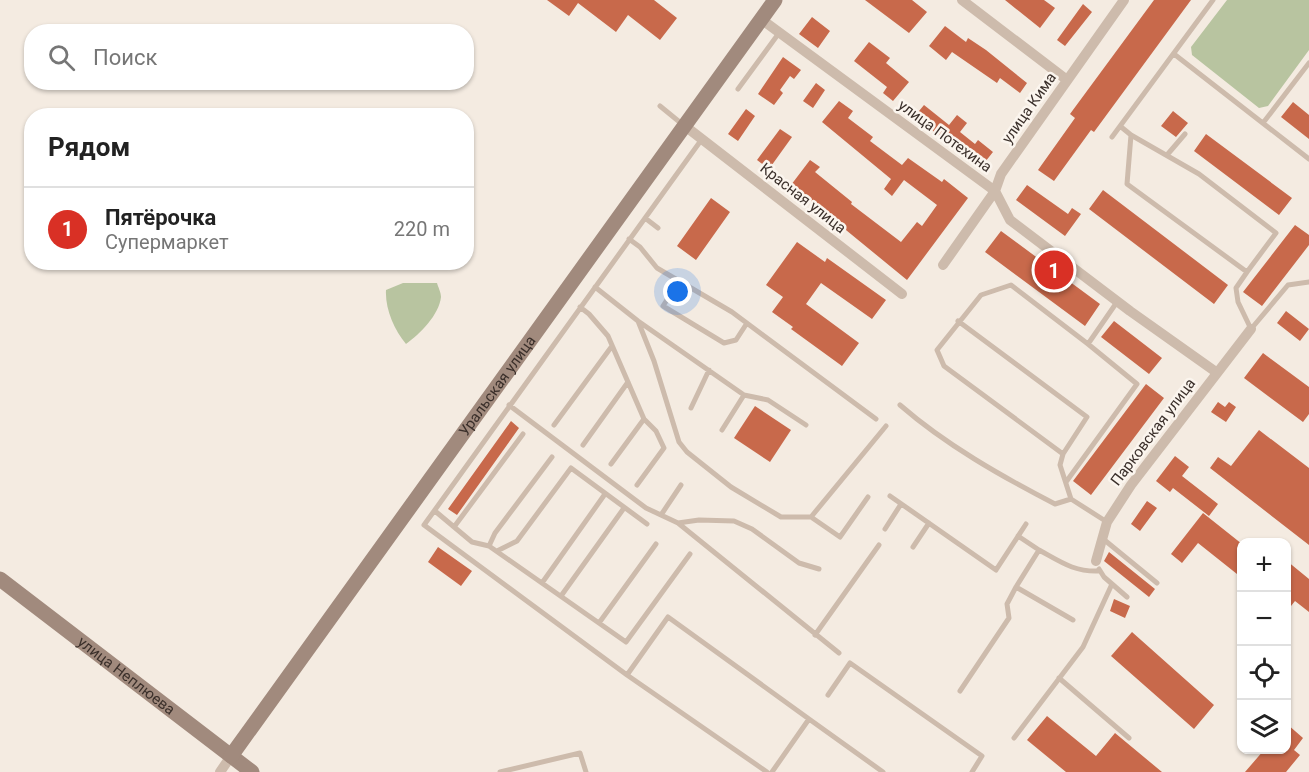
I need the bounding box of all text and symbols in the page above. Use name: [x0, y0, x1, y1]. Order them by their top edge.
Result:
search box: [24, 24, 474, 90]
icon: search: [45, 41, 78, 74]
text: Поиск: [93, 45, 157, 70]
street label: улица Кима: [998, 69, 1060, 147]
street label: улица Потехина: [895, 96, 995, 176]
text: Рядом: [48, 132, 130, 162]
street label: Красная улица: [757, 159, 849, 237]
text: Пятёрочка: [105, 205, 216, 230]
text: 1: [62, 217, 73, 241]
text: 220 m: [394, 217, 450, 241]
text: Супермаркет: [105, 230, 229, 254]
pin: 1: [1034, 248, 1074, 292]
your location: [663, 277, 692, 306]
street label: Уральская улица: [455, 332, 540, 440]
street label: Парковская улица: [1107, 375, 1199, 489]
map controls: [1237, 538, 1291, 754]
button: +: [1237, 538, 1291, 592]
button: −: [1237, 592, 1291, 646]
street label: улица Неплюева: [74, 633, 179, 719]
button: locate: [1237, 646, 1291, 700]
button: layers: [1237, 700, 1291, 754]

